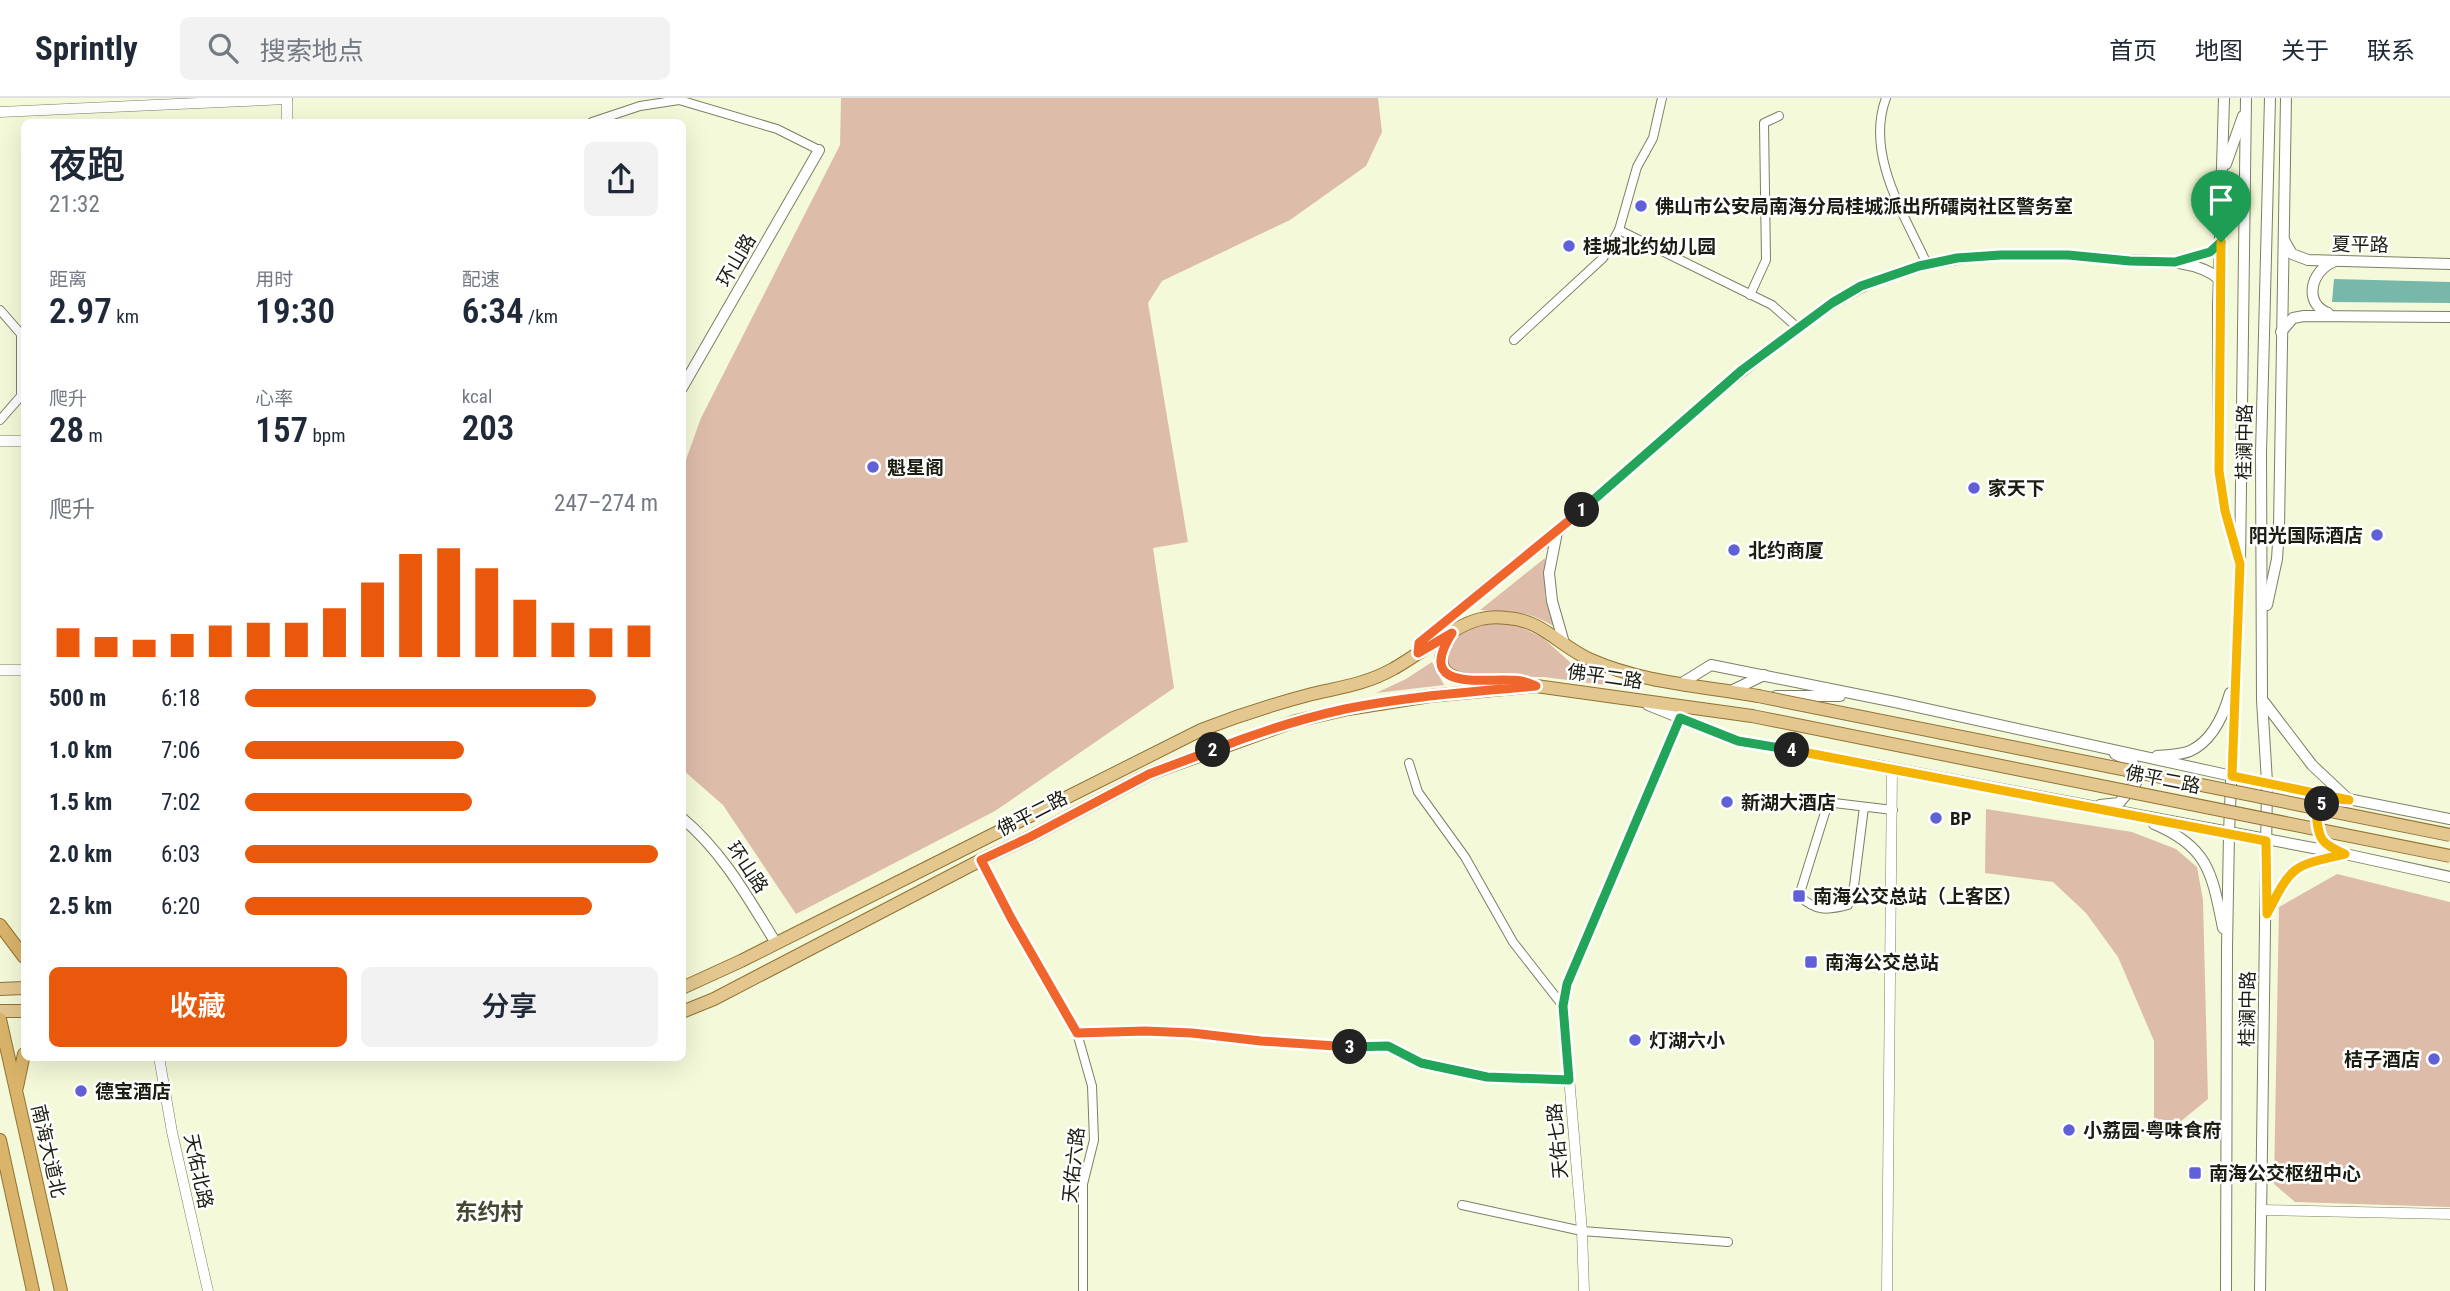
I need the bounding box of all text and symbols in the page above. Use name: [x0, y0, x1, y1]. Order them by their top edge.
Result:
search box: [180, 17, 670, 80]
text: Sprintly: [35, 29, 138, 68]
icon: search: [204, 29, 242, 67]
text: 搜索地点: [260, 36, 364, 66]
text: 首页: [2109, 37, 2157, 65]
text: 地图: [2195, 37, 2243, 65]
text: 关于: [2281, 37, 2329, 65]
text: 联系: [2367, 37, 2415, 65]
button: share: [584, 142, 658, 216]
text: 夜跑: [49, 143, 125, 187]
pin: [2191, 170, 2251, 242]
icon: arrive: [2202, 181, 2240, 219]
text: 21:32: [49, 191, 100, 218]
place label: 佛山市公安局南海分局桂城派出所礌岗社区警务室: [1655, 195, 2073, 218]
marker: 佛山市公安局南海分局桂城派出所礌岗社区警务室: [1633, 198, 1649, 214]
street label: 环山路: [712, 230, 761, 291]
street label: 夏平路: [2331, 233, 2389, 256]
place label: 桂城北约幼儿园: [1583, 235, 1716, 258]
marker: 桂城北约幼儿园: [1561, 238, 1577, 254]
text: 距离: [49, 268, 87, 291]
text: 用时: [255, 268, 293, 291]
text: 配速: [462, 268, 500, 291]
text: 2.97: [49, 291, 112, 332]
text: 19:30: [255, 291, 335, 332]
text: 6:34: [462, 291, 524, 332]
text: km: [112, 305, 139, 328]
text: /km: [524, 305, 558, 328]
text: kcal: [462, 385, 492, 408]
text: 爬升: [49, 387, 87, 410]
text: 心率: [255, 387, 293, 410]
street label: 桂澜中路: [2232, 404, 2257, 480]
text: 203: [462, 408, 514, 449]
text: 28: [49, 410, 84, 451]
text: 157: [255, 410, 308, 451]
text: m: [84, 424, 103, 447]
text: bpm: [308, 424, 346, 447]
place label: 魁星阁: [887, 456, 944, 479]
marker: 魁星阁: [865, 459, 881, 475]
place label: 家天下: [1988, 477, 2045, 500]
marker: 家天下: [1966, 480, 1982, 496]
text: 247–274 m: [554, 490, 658, 517]
pin: 1: [1564, 492, 1600, 528]
text: 爬升: [49, 496, 95, 523]
text: 1: [1577, 498, 1586, 521]
place label: 阳光国际酒店: [2249, 524, 2363, 547]
marker: 阳光国际酒店: [2369, 527, 2385, 543]
place label: 北约商厦: [1748, 539, 1824, 562]
marker: 北约商厦: [1726, 542, 1742, 558]
street label: 佛平二路: [1566, 660, 1644, 693]
text: 500 m: [49, 685, 106, 712]
text: 6:18: [161, 685, 200, 712]
pin: 2: [1196, 732, 1230, 768]
pin: 4: [1774, 732, 1810, 768]
text: 1.0 km: [49, 737, 112, 764]
text: 7:06: [161, 737, 200, 764]
text: 2: [1208, 738, 1217, 761]
text: 4: [1787, 738, 1796, 761]
street label: 佛平二路: [2123, 761, 2202, 798]
street label: 佛平二路: [993, 786, 1071, 841]
pin: 5: [2304, 786, 2340, 822]
text: 1.5 km: [49, 789, 112, 816]
text: 7:02: [161, 789, 200, 816]
place label: 新湖大酒店: [1741, 791, 1836, 814]
text: 5: [2317, 792, 2326, 815]
marker: 新湖大酒店: [1719, 794, 1735, 810]
place label: BP: [1950, 807, 1972, 830]
marker: BP: [1928, 810, 1944, 826]
street label: 环山路: [722, 837, 773, 897]
text: 2.0 km: [49, 841, 112, 868]
text: 6:03: [161, 841, 200, 868]
place label: 南海公交总站（上客区）: [1813, 885, 2022, 908]
marker: 南海公交总站（上客区）: [1791, 888, 1807, 904]
text: 2.5 km: [49, 893, 112, 920]
text: 6:20: [161, 893, 200, 920]
place label: 南海公交总站: [1825, 951, 1939, 974]
marker: 南海公交总站: [1803, 954, 1819, 970]
button: 收藏: [49, 967, 347, 1047]
button: 分享: [361, 967, 658, 1047]
street label: 桂澜中路: [2235, 971, 2260, 1047]
place label: 灯湖六小: [1649, 1029, 1725, 1052]
pin: 3: [1332, 1030, 1368, 1065]
marker: 灯湖六小: [1627, 1032, 1643, 1048]
text: 3: [1345, 1035, 1354, 1058]
place label: 桔子酒店: [2344, 1048, 2420, 1071]
marker: 桔子酒店: [2426, 1051, 2442, 1067]
place label: 德宝酒店: [95, 1080, 171, 1103]
marker: 德宝酒店: [73, 1083, 89, 1099]
street label: 南海大道北: [27, 1102, 70, 1200]
street label: 天佑七路: [1543, 1102, 1572, 1180]
place label: 小荔园·粤味食府: [2083, 1119, 2221, 1142]
marker: 小荔园·粤味食府: [2061, 1122, 2077, 1138]
street label: 天佑六路: [1058, 1126, 1089, 1204]
street label: 天佑北路: [179, 1132, 218, 1211]
place label: 南海公交枢纽中心: [2209, 1162, 2361, 1185]
marker: 南海公交枢纽中心: [2187, 1165, 2203, 1181]
district label: 东约村: [455, 1199, 524, 1226]

